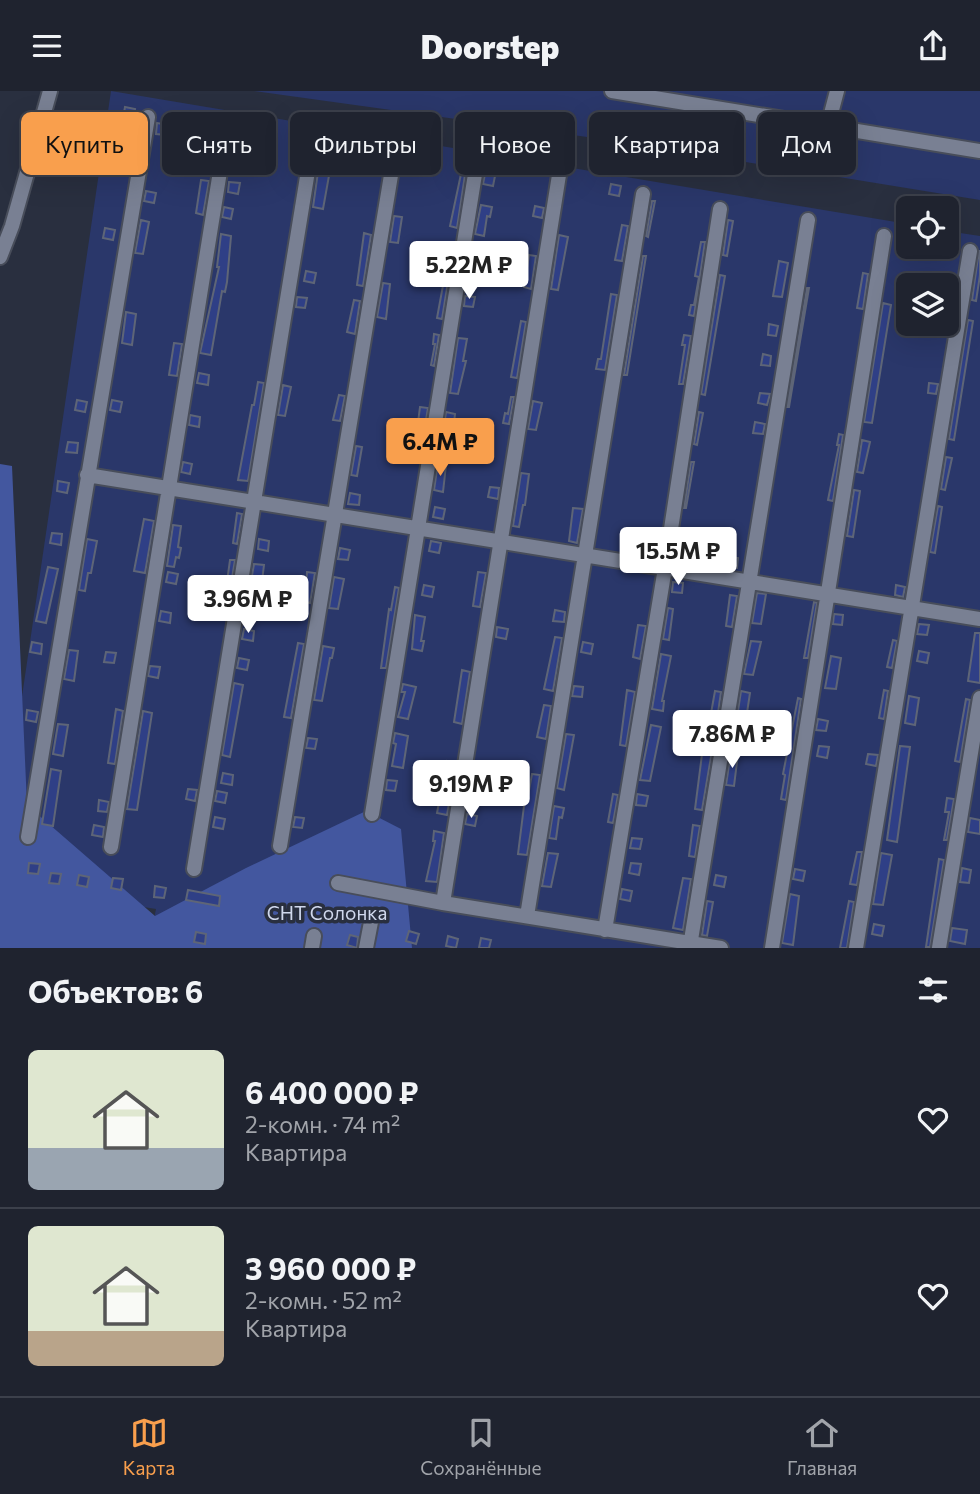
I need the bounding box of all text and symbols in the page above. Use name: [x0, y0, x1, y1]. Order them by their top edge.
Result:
text: Doorstep: [420, 26, 560, 66]
icon: menu: [28, 27, 66, 65]
icon: share: [914, 27, 952, 65]
chip: Купить: [21, 112, 148, 175]
chip: Снять: [162, 112, 276, 175]
chip: Фильтры: [290, 112, 441, 175]
chip: Новое: [455, 112, 575, 175]
chip: Квартира: [589, 112, 744, 175]
chip: Дом: [758, 112, 856, 175]
map controls: [896, 196, 959, 336]
button: locate: [896, 196, 959, 259]
pin: 5.22M ₽: [404, 241, 534, 301]
text: 5.22M ₽: [425, 250, 513, 278]
button: layers: [896, 273, 959, 336]
pin: 6.4M ₽: [383, 419, 497, 478]
text: 6.4M ₽: [402, 427, 478, 455]
pin: 15.5M ₽: [613, 527, 743, 587]
text: 15.5M ₽: [636, 536, 720, 564]
pin: 3.96M ₽: [183, 575, 313, 635]
text: 3.96M ₽: [204, 584, 292, 612]
pin: 7.86M ₽: [667, 711, 797, 770]
text: 7.86M ₽: [689, 719, 775, 747]
pin: 9.19M ₽: [406, 761, 536, 820]
text: 9.19M ₽: [429, 769, 513, 797]
park label: СНТ Солонка: [267, 901, 387, 924]
icon: filters: [914, 971, 952, 1009]
text: Объектов: 6: [28, 972, 203, 1009]
text: 6 400 000 ₽: [245, 1073, 419, 1110]
icon: home: [84, 1078, 168, 1162]
icon: heart: [914, 1101, 952, 1139]
text: 2-комн. · 74 m²: [245, 1110, 400, 1138]
text: Квартира: [245, 1138, 347, 1166]
text: 3 960 000 ₽: [245, 1249, 416, 1286]
icon: home: [84, 1254, 168, 1338]
icon: heart: [914, 1277, 952, 1315]
text: 2-комн. · 52 m²: [245, 1286, 402, 1314]
text: Квартира: [245, 1314, 347, 1342]
tab: Карта: [123, 1414, 175, 1479]
tab: Сохранённые: [420, 1414, 542, 1479]
tab: Главная: [787, 1414, 857, 1479]

